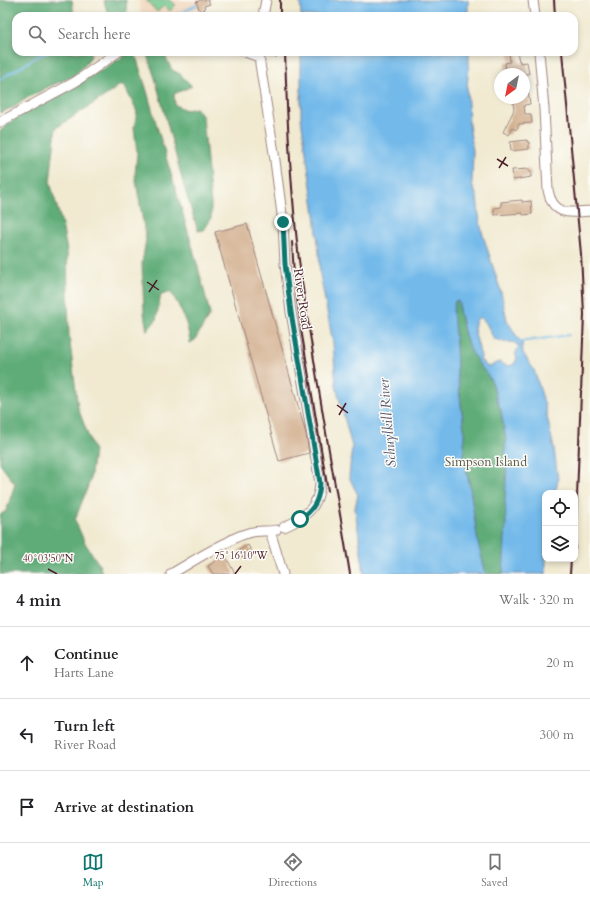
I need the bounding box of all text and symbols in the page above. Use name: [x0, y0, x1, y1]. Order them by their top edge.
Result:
search box: [12, 12, 578, 56]
icon: search: [26, 23, 48, 45]
text: Search here: [58, 24, 131, 44]
north arrow: [494, 68, 530, 104]
route end: [274, 213, 292, 231]
street label: River Road: [289, 267, 315, 331]
water label: Schuylkill River: [374, 377, 401, 468]
park label: Simpson Island: [445, 453, 527, 471]
map controls: [542, 490, 578, 562]
button: locate: [542, 490, 578, 526]
route start: [291, 510, 309, 528]
button: layers: [542, 526, 578, 562]
text: 75°16'10"W: [214, 549, 269, 563]
text: 40°03'50"N: [23, 552, 74, 566]
text: 4 min: [16, 589, 61, 612]
text: Walk · 320 m: [499, 591, 574, 609]
text: Continue: [54, 644, 119, 664]
icon: ahead: [16, 652, 38, 674]
text: 20 m: [546, 654, 574, 672]
text: Harts Lane: [54, 664, 114, 682]
text: Turn left: [54, 716, 115, 736]
icon: left: [16, 724, 38, 746]
text: 300 m: [540, 726, 574, 744]
text: River Road: [54, 736, 116, 754]
icon: arrive: [16, 796, 38, 818]
text: Arrive at destination: [54, 797, 194, 817]
tab: Map: [82, 851, 104, 890]
tab: Directions: [268, 851, 317, 890]
tab: Saved: [481, 851, 508, 890]

